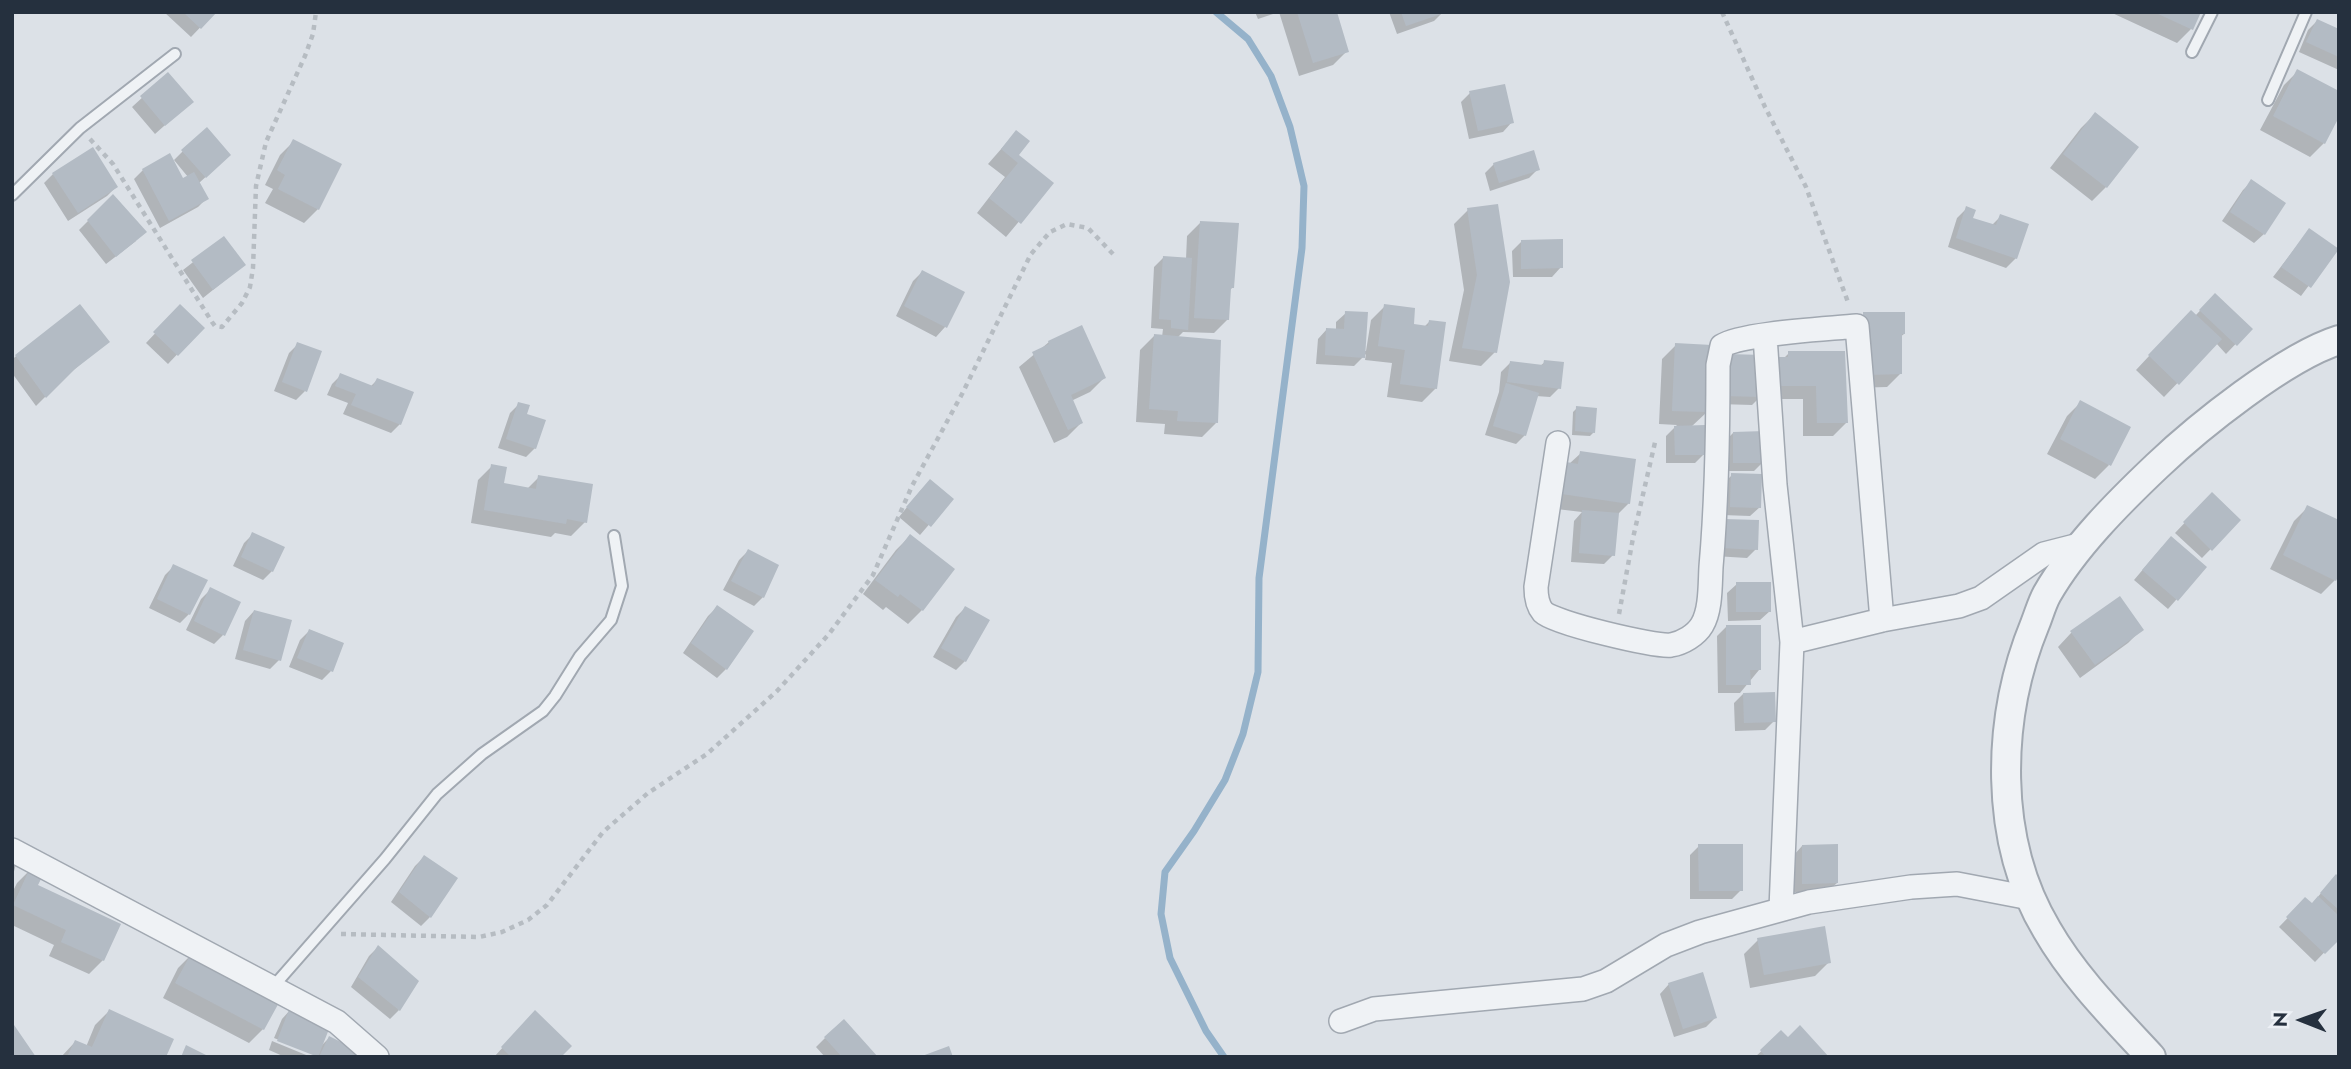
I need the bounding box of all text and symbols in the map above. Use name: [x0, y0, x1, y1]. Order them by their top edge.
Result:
north arrow: [2267, 985, 2337, 1055]
text: N: [2267, 1012, 2294, 1027]

